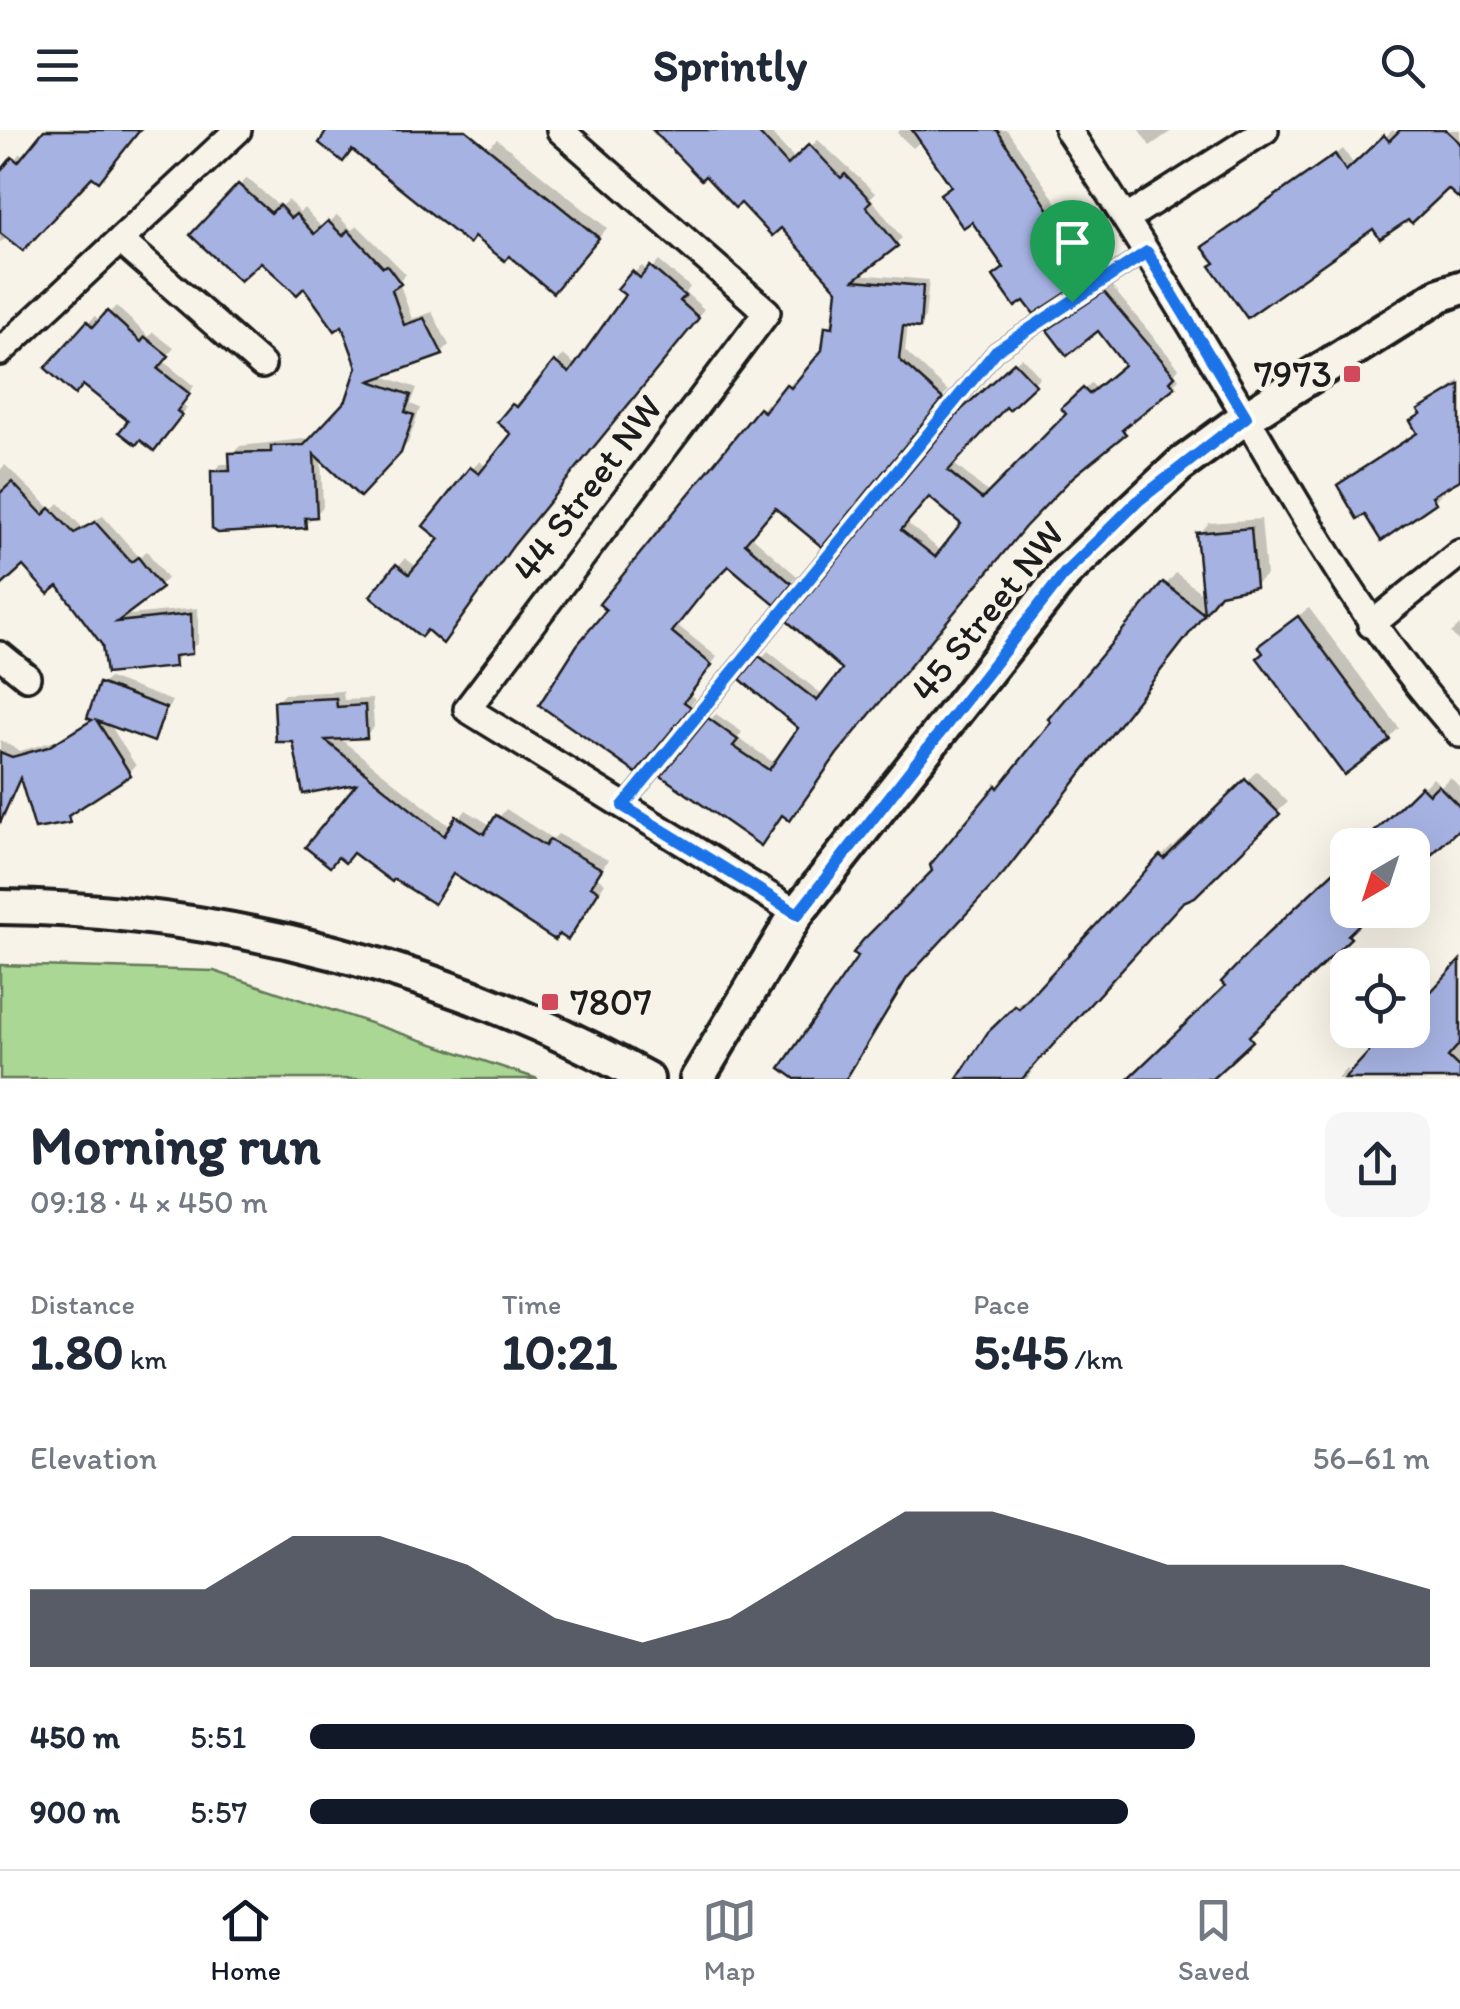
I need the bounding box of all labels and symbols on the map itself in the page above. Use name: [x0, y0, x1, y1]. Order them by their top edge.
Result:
pin: [1030, 200, 1115, 303]
place label: 7973: [1254, 351, 1332, 397]
marker: 7973: [1341, 363, 1363, 385]
street label: 44 Street NW: [502, 386, 672, 590]
street label: 45 Street NW: [900, 512, 1074, 710]
north arrow: [1330, 828, 1430, 928]
place label: 7807: [570, 979, 652, 1025]
marker: 7807: [539, 991, 561, 1013]

